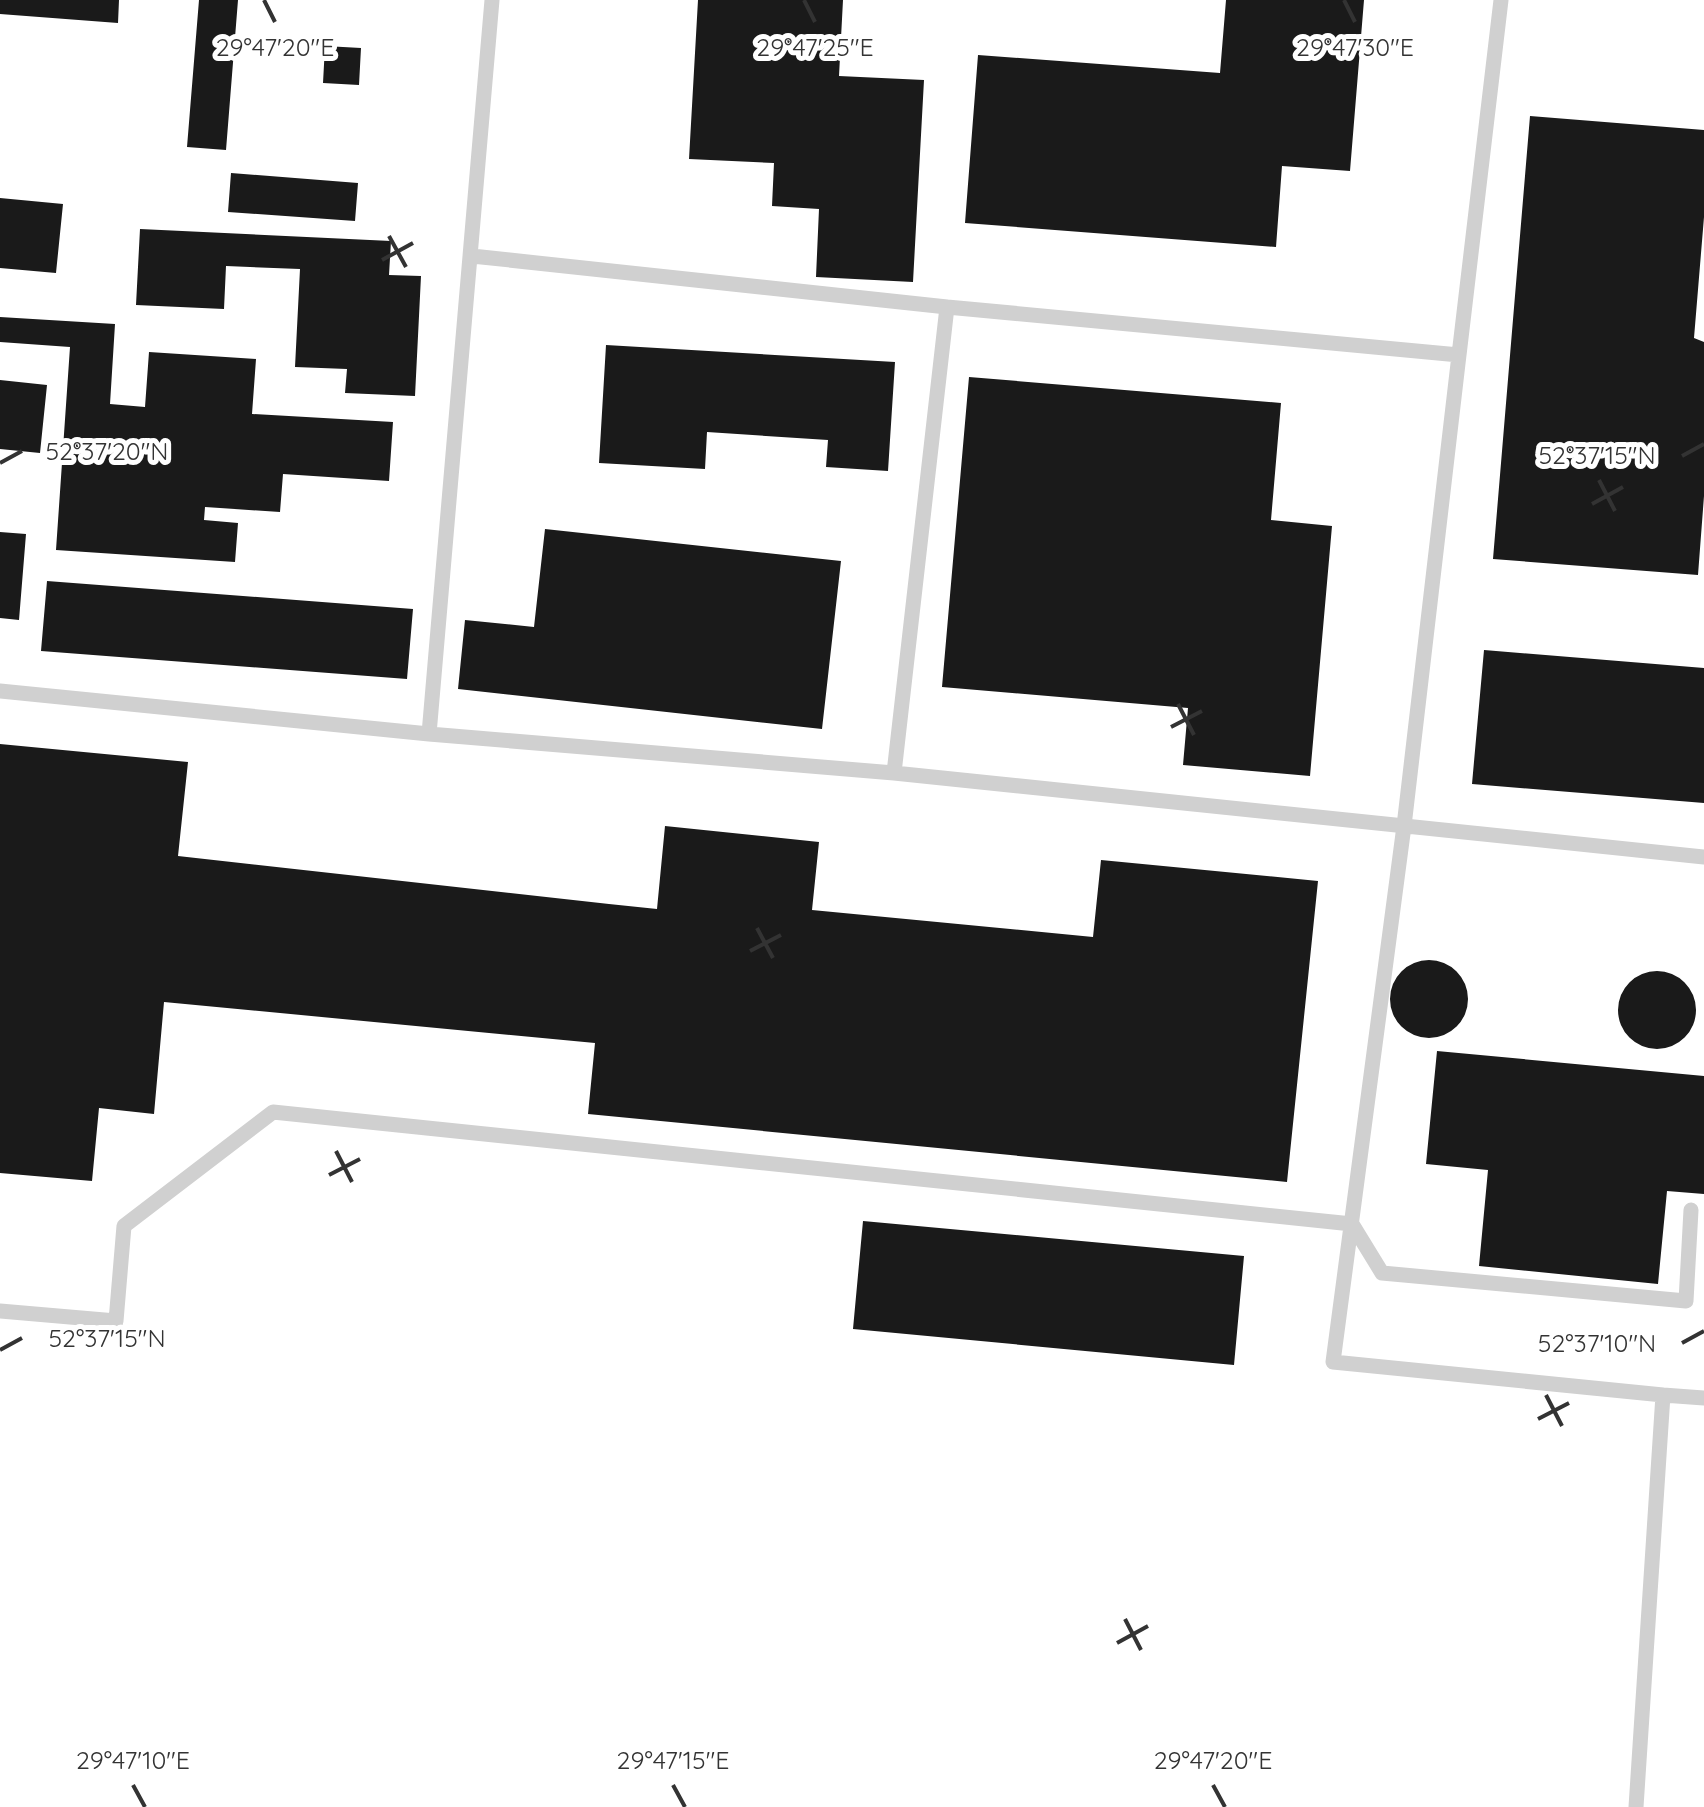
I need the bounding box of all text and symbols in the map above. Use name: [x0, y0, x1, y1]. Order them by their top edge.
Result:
text: 29°47'20"E: [216, 31, 334, 62]
text: 29°47'25"E: [756, 31, 874, 62]
text: 29°47'30"E: [1296, 31, 1414, 62]
text: 52°37'20"N: [45, 435, 169, 466]
text: 52°37'15"N: [1538, 439, 1656, 470]
text: 52°37'15"N: [48, 1322, 166, 1353]
text: 52°37'10"N: [1538, 1327, 1656, 1358]
text: 29°47'10"E: [76, 1744, 190, 1775]
text: 29°47'15"E: [617, 1744, 729, 1775]
text: 29°47'20"E: [1154, 1744, 1272, 1775]

